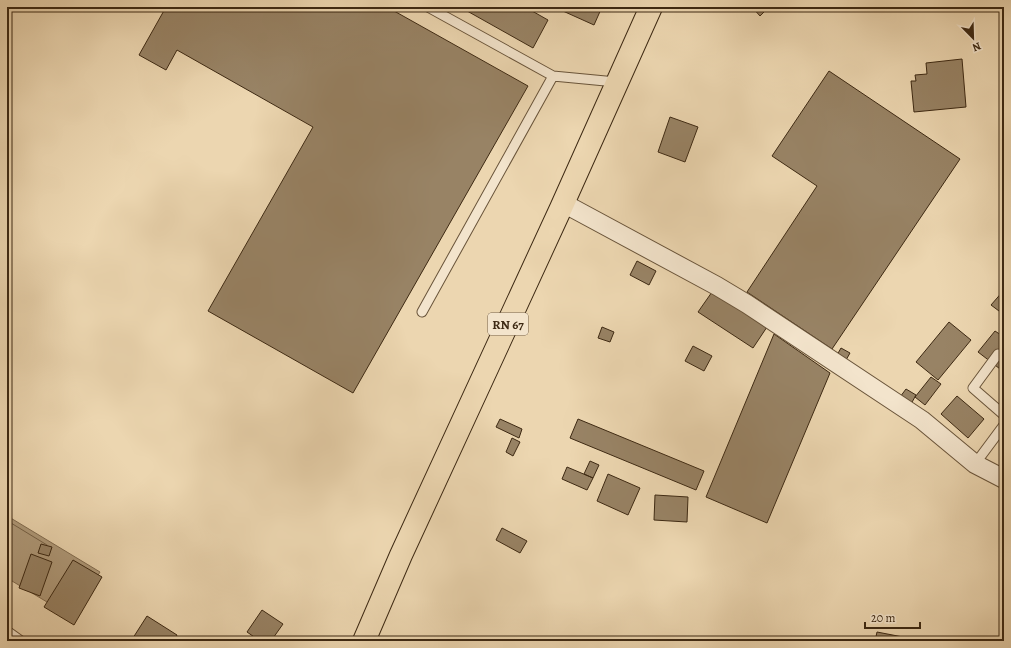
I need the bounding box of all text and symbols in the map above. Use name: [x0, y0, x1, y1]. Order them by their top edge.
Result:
north arrow: [953, 18, 993, 58]
text: N: [970, 38, 983, 55]
road number: RN 67: [488, 313, 528, 335]
scale bar: [865, 604, 920, 630]
text: 20 m: [871, 610, 895, 626]

